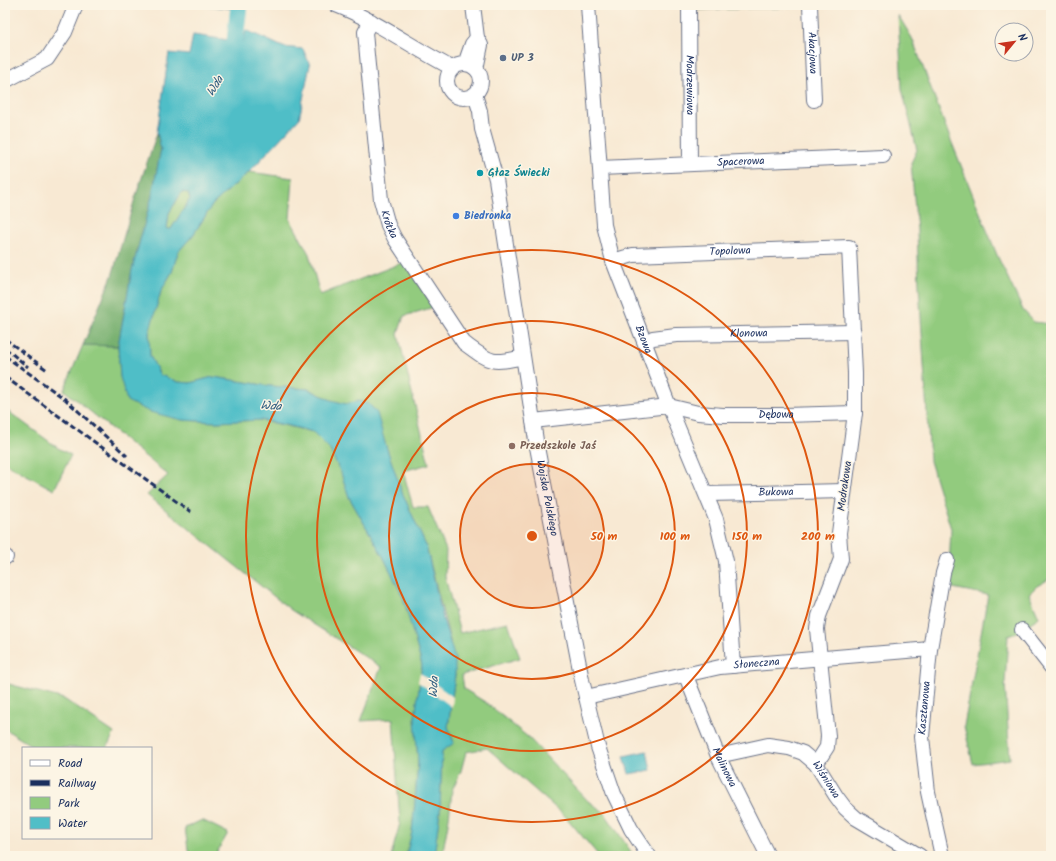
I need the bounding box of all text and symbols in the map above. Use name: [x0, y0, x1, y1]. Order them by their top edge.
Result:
north arrow: [994, 22, 1034, 62]
text: N: [1012, 30, 1031, 45]
street label: Akacjowa: [802, 31, 822, 74]
place label: UP 3: [511, 49, 534, 67]
marker: UP 3: [498, 53, 508, 63]
street label: Modrzewiowa: [680, 55, 699, 115]
water label: Wda: [201, 71, 229, 100]
street label: Spacerowa: [717, 152, 765, 172]
place label: Głaz Świecki: [488, 164, 551, 182]
marker: Głaz Świecki: [475, 168, 485, 178]
place label: Biedronka: [464, 207, 512, 225]
street label: Krótka: [375, 208, 403, 242]
marker: Biedronka: [451, 211, 461, 221]
street label: Topolowa: [709, 242, 751, 261]
street label: Bzowa: [630, 323, 657, 357]
street label: Klonowa: [730, 324, 768, 343]
water label: Wda: [260, 396, 283, 416]
street label: Dębowa: [759, 406, 794, 424]
place label: Przedszkole Jaś: [520, 437, 597, 455]
marker: Przedszkole Jaś: [507, 441, 517, 451]
street label: Wojska Polskiego: [531, 459, 563, 538]
street label: Modrakowa: [833, 460, 857, 512]
street label: Bukowa: [758, 483, 794, 502]
text: 50 m: [590, 527, 618, 546]
text: 100 m: [660, 527, 690, 546]
text: 150 m: [732, 527, 762, 546]
text: 200 m: [801, 527, 835, 546]
centre of rings: [525, 529, 539, 543]
street label: Słoneczna: [733, 653, 780, 675]
water label: Wda: [424, 675, 444, 698]
street label: Kasztanowa: [913, 680, 936, 736]
street label: Malinowa: [706, 745, 741, 791]
legend: [22, 747, 152, 839]
text: Road: [58, 754, 83, 773]
street label: Wiśniowa: [807, 757, 845, 802]
text: Railway: [58, 774, 96, 793]
text: Park: [58, 794, 80, 813]
text: Water: [58, 814, 88, 833]

